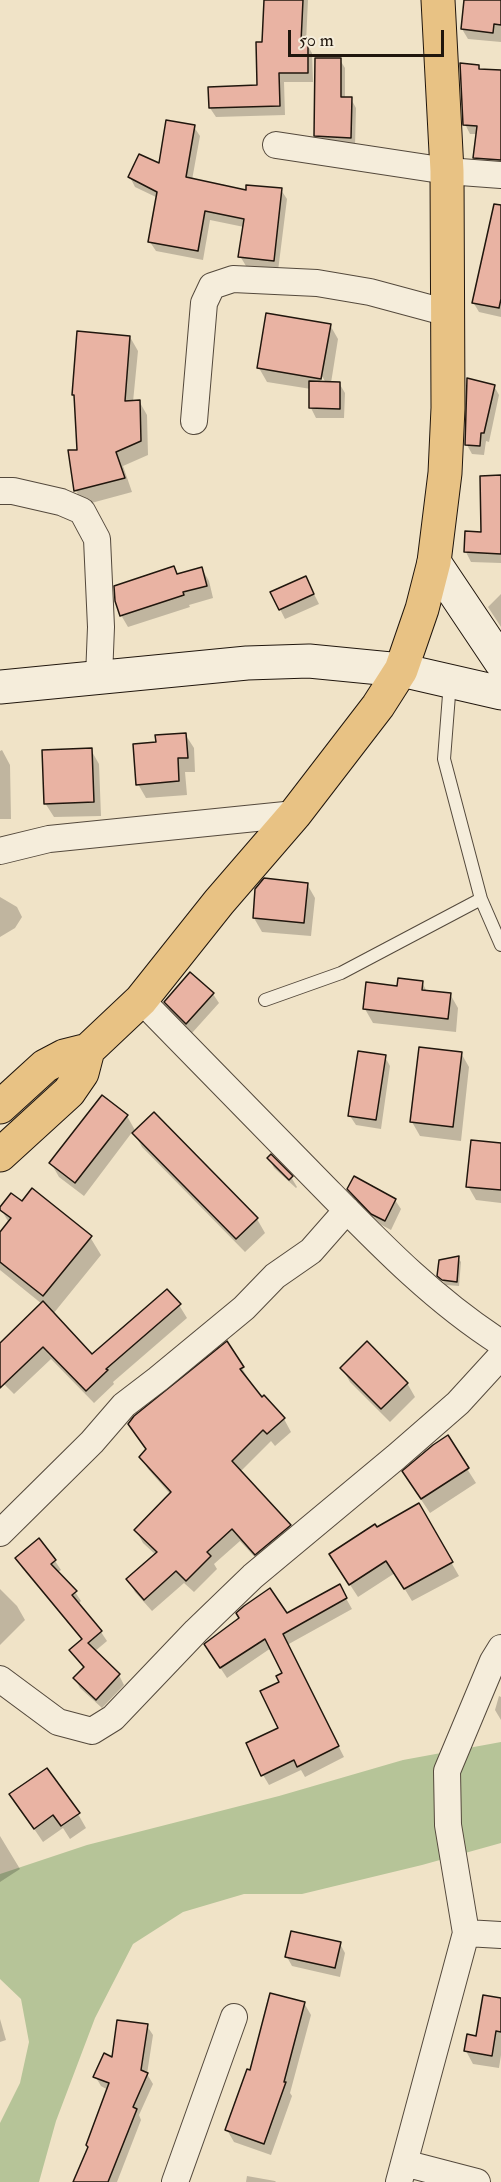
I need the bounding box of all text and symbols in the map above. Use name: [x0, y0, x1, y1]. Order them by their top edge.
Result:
scale bar: [291, 18, 447, 56]
text: 50 m: [299, 29, 334, 52]

